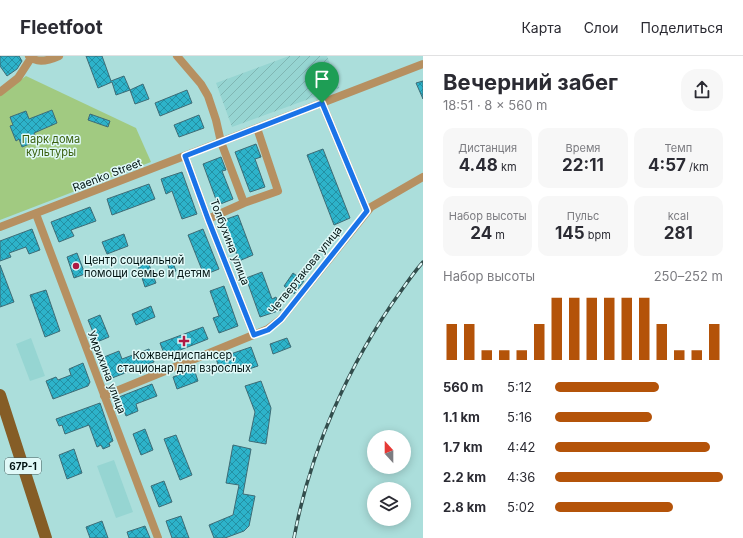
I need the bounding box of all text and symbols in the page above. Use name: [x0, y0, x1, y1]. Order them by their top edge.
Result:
text: Fleetfoot: [20, 16, 103, 39]
text: Карта: [521, 19, 562, 36]
text: Слои: [584, 19, 619, 36]
text: Поделиться: [641, 19, 723, 36]
pin: [305, 62, 339, 103]
icon: arrive: [311, 68, 333, 90]
text: Вечерний забег: [443, 69, 618, 95]
button: share: [681, 69, 723, 111]
text: 18:51 · 8 × 560 m: [443, 97, 548, 113]
park label: Парк дома культуры: [22, 132, 80, 159]
text: Дистанция: [458, 141, 517, 155]
text: Время: [566, 141, 600, 155]
text: Темп: [665, 141, 692, 155]
street label: Raenko Street: [71, 155, 144, 195]
text: 4.48: [459, 155, 498, 175]
text: 22:11: [562, 155, 604, 175]
text: 4:57: [648, 155, 686, 175]
text: km: [498, 160, 517, 174]
text: /km: [686, 160, 709, 174]
street label: Толбухина улица: [207, 197, 253, 287]
text: Набор высоты: [449, 209, 527, 223]
text: Пульс: [567, 209, 599, 223]
text: kcal: [668, 209, 689, 223]
street label: Четвертакова улица: [265, 223, 345, 317]
text: 24: [470, 223, 492, 243]
text: 145: [555, 223, 585, 243]
text: 281: [664, 223, 693, 243]
text: m: [492, 228, 505, 242]
text: bpm: [585, 228, 611, 242]
place label: Центр социальной помощи семье и детям: [84, 253, 210, 280]
marker: Центр социальной помощи семье и детям: [71, 261, 81, 271]
text: Набор высоты: [443, 268, 535, 284]
text: 250–252 m: [654, 268, 723, 284]
street label: Умрихина улица: [85, 329, 129, 415]
marker: Кожвендиспансер, стационар для взрослых: [178, 335, 190, 347]
place label: Кожвендиспансер, стационар для взрослых: [117, 348, 251, 375]
text: 560 m: [443, 379, 483, 395]
text: 5:12: [507, 379, 532, 395]
text: 1.1 km: [443, 409, 480, 425]
text: 5:16: [507, 409, 532, 425]
north arrow: [367, 430, 411, 474]
map controls: [367, 430, 411, 526]
text: 1.7 km: [443, 439, 483, 455]
text: 4:42: [507, 439, 535, 455]
road number: 67Р-1: [5, 458, 41, 474]
text: 2.2 km: [443, 469, 486, 485]
text: 4:36: [507, 469, 535, 485]
button: layers: [367, 482, 411, 526]
text: 2.8 km: [443, 499, 486, 515]
text: 5:02: [507, 499, 535, 515]

